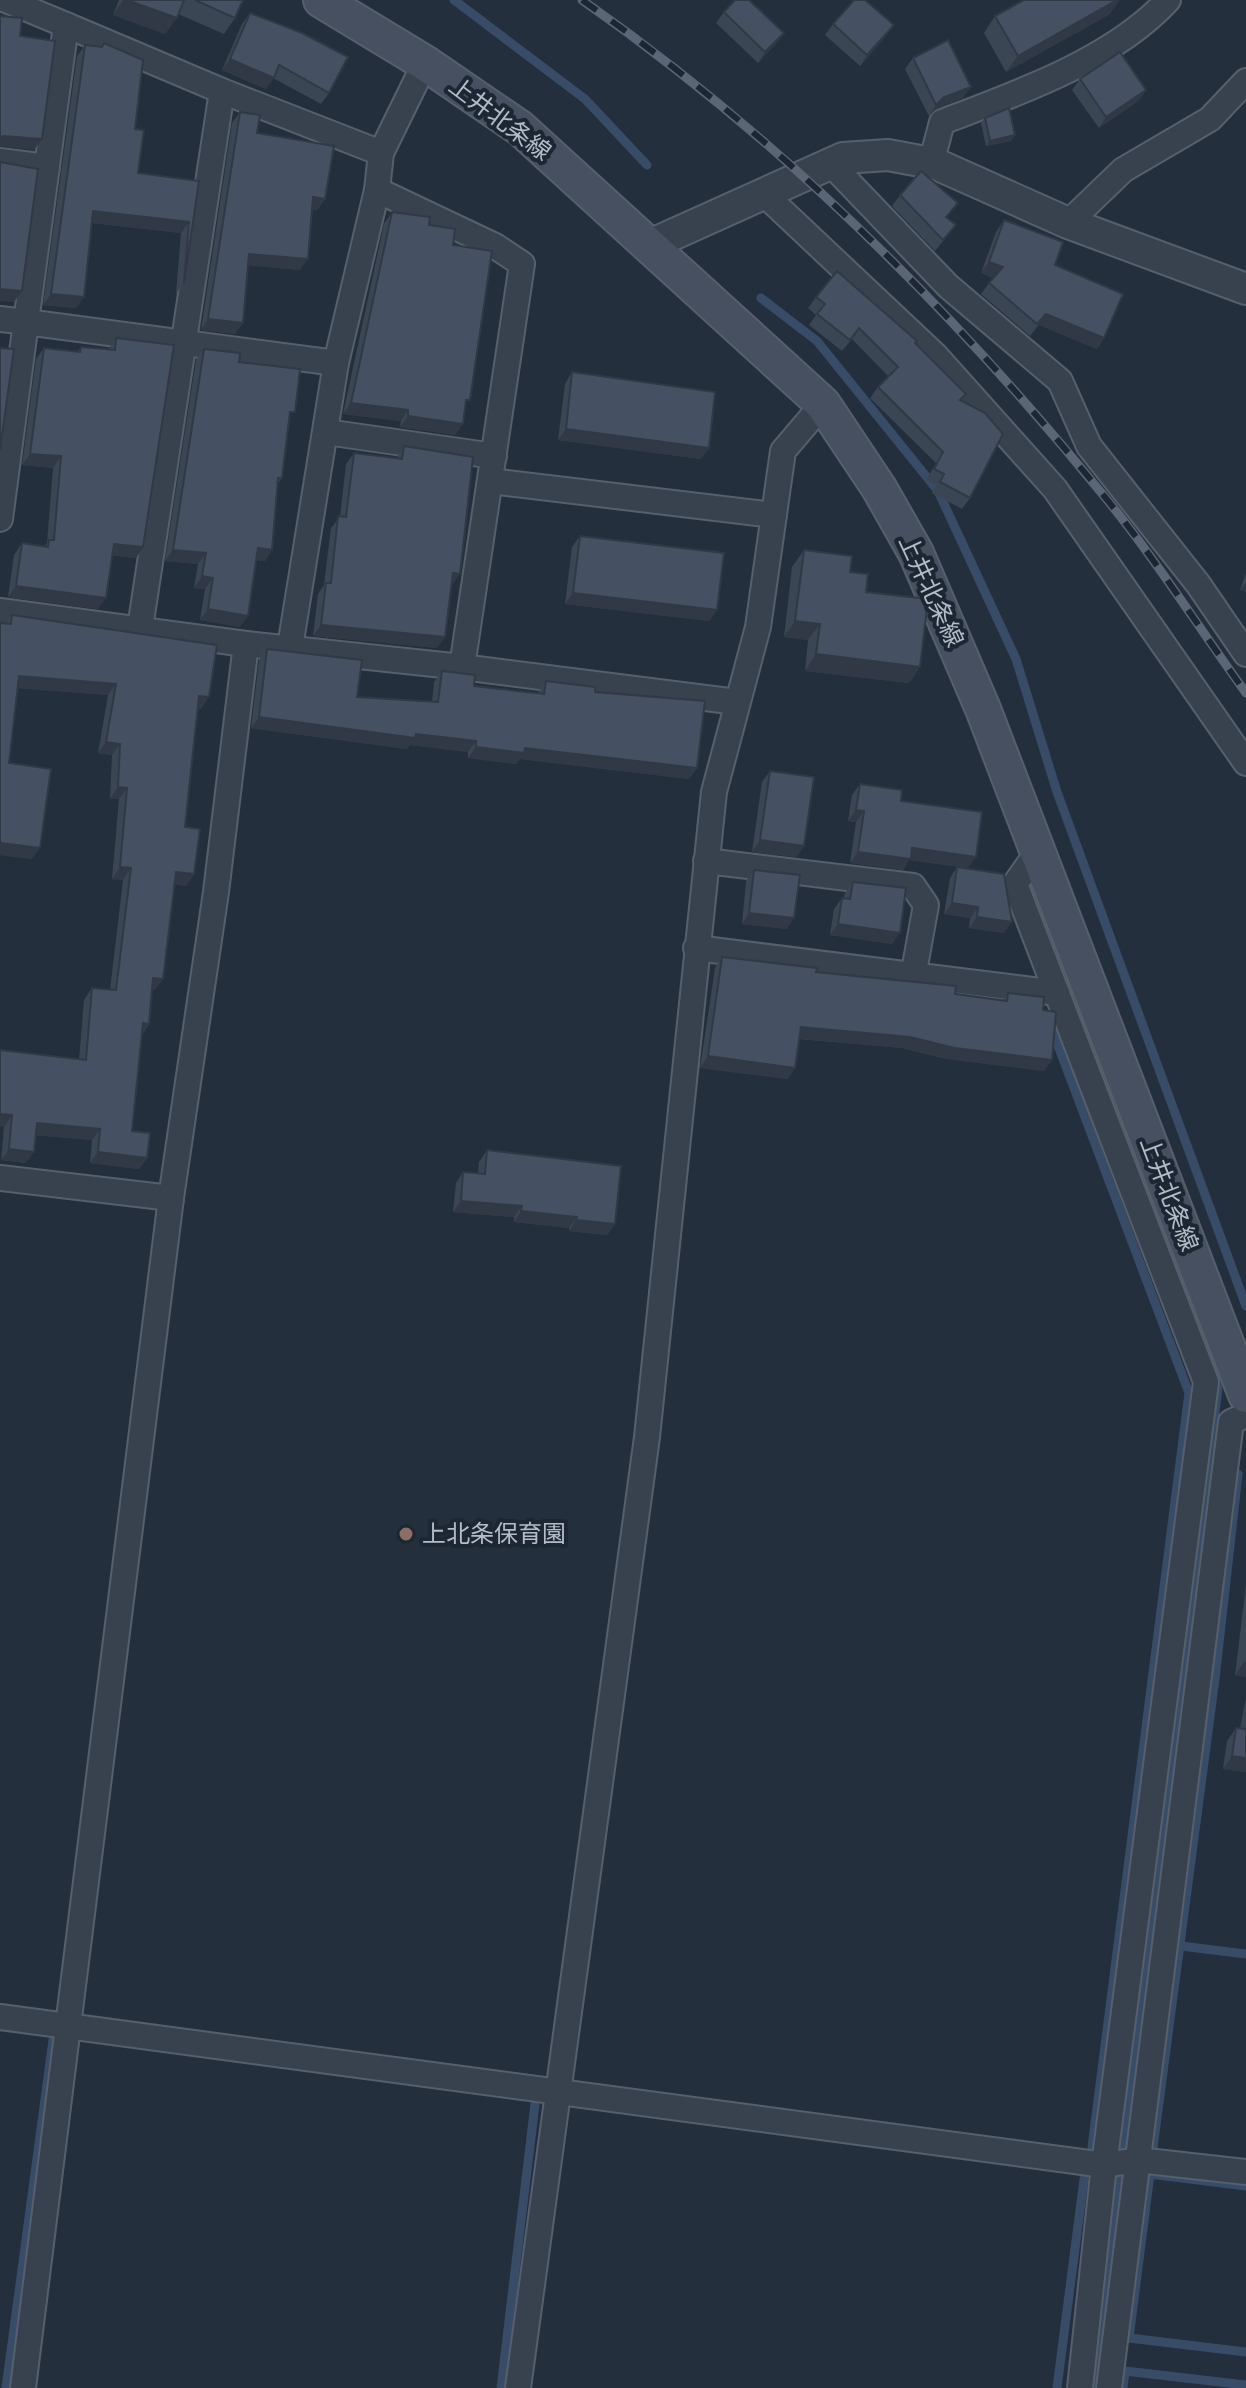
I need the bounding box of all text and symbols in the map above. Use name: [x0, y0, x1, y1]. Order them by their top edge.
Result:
street label: 上井北条線: [444, 73, 556, 165]
street label: 上井北条線: [894, 531, 968, 651]
street label: 上井北条線: [1135, 1133, 1203, 1255]
place label: 上北条保育園: [422, 1521, 566, 1547]
marker: 上北条保育園: [397, 1525, 415, 1543]

